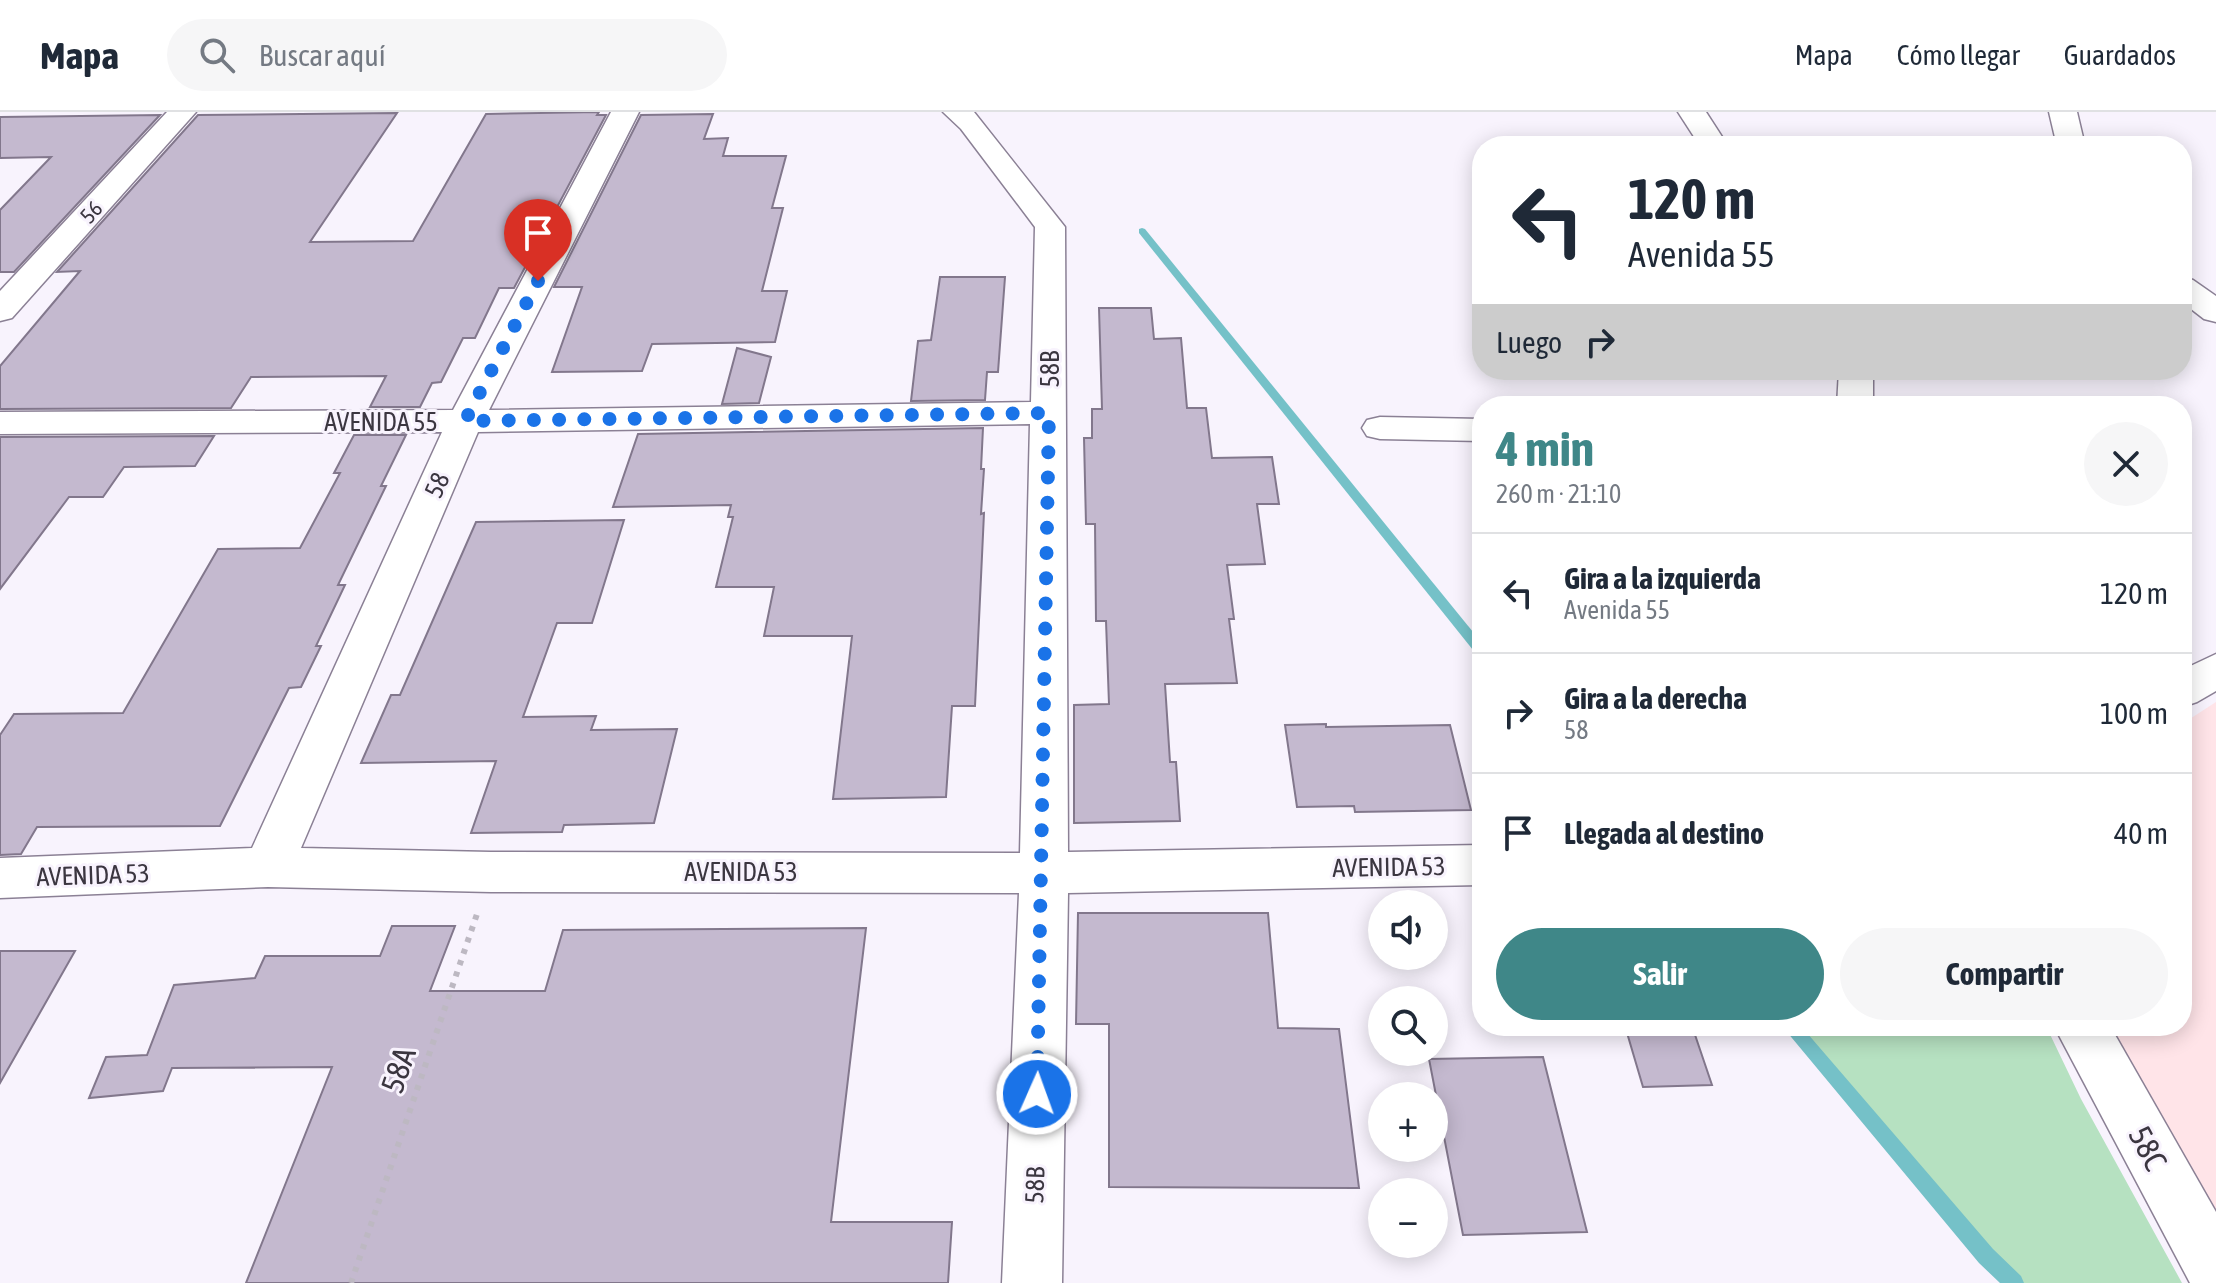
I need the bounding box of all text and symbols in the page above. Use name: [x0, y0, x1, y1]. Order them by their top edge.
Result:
search box: [167, 19, 727, 91]
icon: search: [195, 33, 239, 77]
text: Mapa: [40, 34, 119, 77]
text: Buscar aquí: [259, 38, 386, 72]
text: Mapa: [1795, 39, 1853, 71]
text: Cómo llegar: [1897, 39, 2020, 71]
text: Guardados: [2064, 39, 2176, 71]
text: 120 m: [1628, 167, 1755, 231]
icon: left: [1496, 168, 1600, 272]
street label: 56: [74, 196, 108, 228]
pin: [504, 199, 572, 281]
icon: arrive: [516, 211, 560, 255]
text: Avenida 55: [1628, 233, 1775, 275]
icon: right: [1578, 320, 1622, 364]
text: Luego: [1496, 325, 1562, 359]
street label: 58B: [1035, 350, 1065, 387]
street label: AVENIDA 55: [324, 407, 438, 437]
text: 4 min: [1496, 421, 1594, 476]
button: close: [2084, 422, 2168, 506]
street label: 58: [418, 468, 456, 502]
text: 260 m · 21:10: [1496, 479, 1621, 509]
text: Gira a la izquierda: [1564, 561, 1761, 595]
icon: left: [1496, 571, 1540, 615]
text: 120 m: [2100, 576, 2168, 610]
text: Avenida 55: [1564, 595, 1670, 625]
text: Gira a la derecha: [1564, 681, 1747, 715]
icon: right: [1496, 691, 1540, 735]
text: 100 m: [2100, 696, 2168, 730]
text: 58: [1564, 715, 1588, 745]
icon: arrive: [1496, 811, 1540, 855]
text: Llegada al destino: [1564, 816, 1764, 850]
text: 40 m: [2114, 816, 2168, 850]
street label: AVENIDA 53: [1332, 851, 1446, 883]
street label: AVENIDA 53: [684, 857, 798, 887]
street label: AVENIDA 53: [36, 858, 150, 892]
map controls: [1368, 890, 1448, 1258]
button: sound: [1368, 890, 1448, 970]
button: Salir: [1496, 928, 1824, 1020]
button: Compartir: [1840, 928, 2168, 1020]
button: search: [1368, 986, 1448, 1066]
street label: 58A: [373, 1042, 423, 1098]
position arrow: [995, 1052, 1079, 1136]
button: +: [1368, 1082, 1448, 1162]
street label: 58C: [2121, 1120, 2175, 1176]
street label: 58B: [1019, 1165, 1051, 1204]
button: −: [1368, 1178, 1448, 1258]

